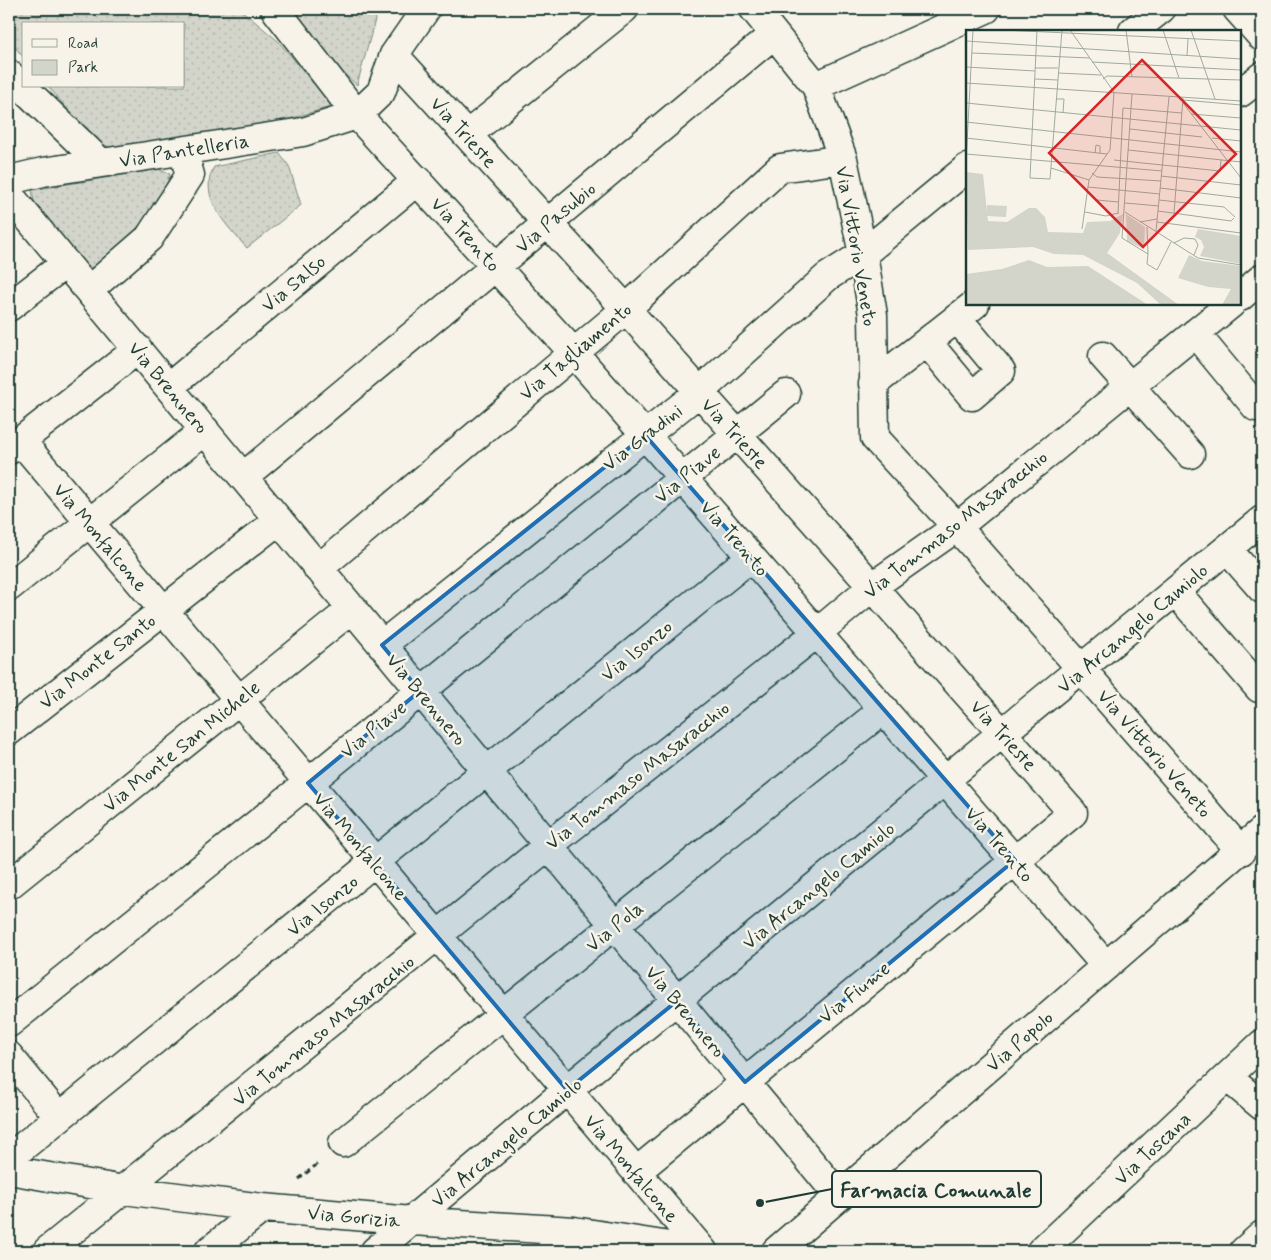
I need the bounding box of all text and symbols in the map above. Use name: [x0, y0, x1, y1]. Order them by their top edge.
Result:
legend: [22, 22, 185, 88]
inset map: [966, 30, 1241, 305]
text: Road: [68, 34, 98, 54]
text: Park: [68, 58, 98, 78]
street label: Via Trieste: [423, 91, 502, 175]
street label: Via Pantelleria: [117, 128, 251, 175]
street label: Via Vittorio Veneto: [828, 164, 883, 329]
street label: Via Pasubio: [510, 176, 602, 260]
street label: Via Trento: [424, 191, 506, 279]
street label: Via Salso: [256, 249, 332, 319]
street label: Via Tagliamento: [514, 297, 639, 409]
street label: Via Brennero: [121, 336, 214, 440]
street label: Via Trieste: [694, 392, 773, 476]
street label: Via Gradini: [597, 398, 689, 478]
street label: Via Piave: [649, 440, 727, 511]
street label: Via Tommaso Masaracchio: [858, 445, 1054, 606]
street label: Via Monfalcone: [46, 478, 153, 598]
street label: Via Trento: [693, 495, 775, 583]
street label: Via Arcangelo Camiolo: [1052, 558, 1214, 701]
street label: Via Monte Santo: [34, 608, 162, 716]
street label: Via Isonzo: [595, 614, 679, 689]
street label: Via Brennero: [379, 648, 472, 752]
street label: Via Monte San Michele: [97, 675, 267, 819]
street label: Via Vittorio Veneto: [1090, 684, 1217, 824]
street label: Via Trieste: [963, 694, 1042, 778]
street label: Via Piave: [335, 695, 413, 766]
street label: Via Tommaso Masaracchio: [540, 696, 736, 857]
street label: Via Monfalcone: [306, 787, 413, 907]
street label: Via Trento: [958, 801, 1040, 889]
street label: Via Arcangelo Camiolo: [737, 816, 901, 956]
street label: Via Isonzo: [281, 869, 365, 944]
street label: Via Pola: [580, 895, 650, 959]
street label: Via Tommaso Masaracchio: [227, 949, 421, 1113]
street label: Via Fiume: [813, 956, 896, 1030]
street label: Via Brennero: [638, 960, 731, 1064]
street label: Via Popolo: [980, 1005, 1060, 1079]
street label: Via Arcangelo Camiolo: [426, 1072, 588, 1215]
street label: Via Toscana: [1108, 1106, 1198, 1192]
street label: Via Monfalcone: [577, 1109, 684, 1229]
callout: Farmacia Comunale: [832, 1171, 1041, 1207]
text: Farmacia Comunale: [840, 1177, 1032, 1205]
street label: Via Gorizia: [306, 1200, 402, 1235]

